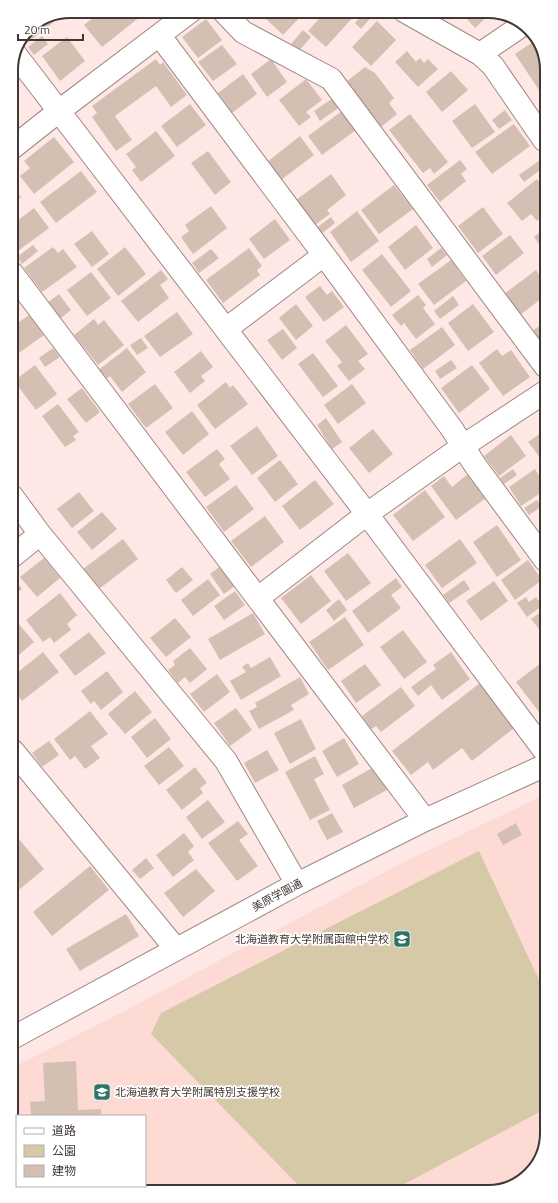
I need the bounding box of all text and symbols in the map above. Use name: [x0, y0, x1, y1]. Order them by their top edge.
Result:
scale bar: [18, 16, 83, 42]
text: 20 m: [24, 20, 50, 39]
street label: 美原学園通: [249, 875, 305, 915]
school or university icon: 北海道教育大学附属函館中学校: [392, 929, 412, 949]
place label: 北海道教育大学附属函館中学校: [235, 931, 389, 947]
school or university icon: 北海道教育大学附属特別支援学校: [92, 1082, 112, 1102]
place label: 北海道教育大学附属特別支援学校: [115, 1084, 280, 1100]
legend: [16, 1115, 146, 1187]
text: 道路: [52, 1121, 76, 1140]
text: 公園: [52, 1141, 76, 1160]
text: 建物: [52, 1161, 76, 1180]

